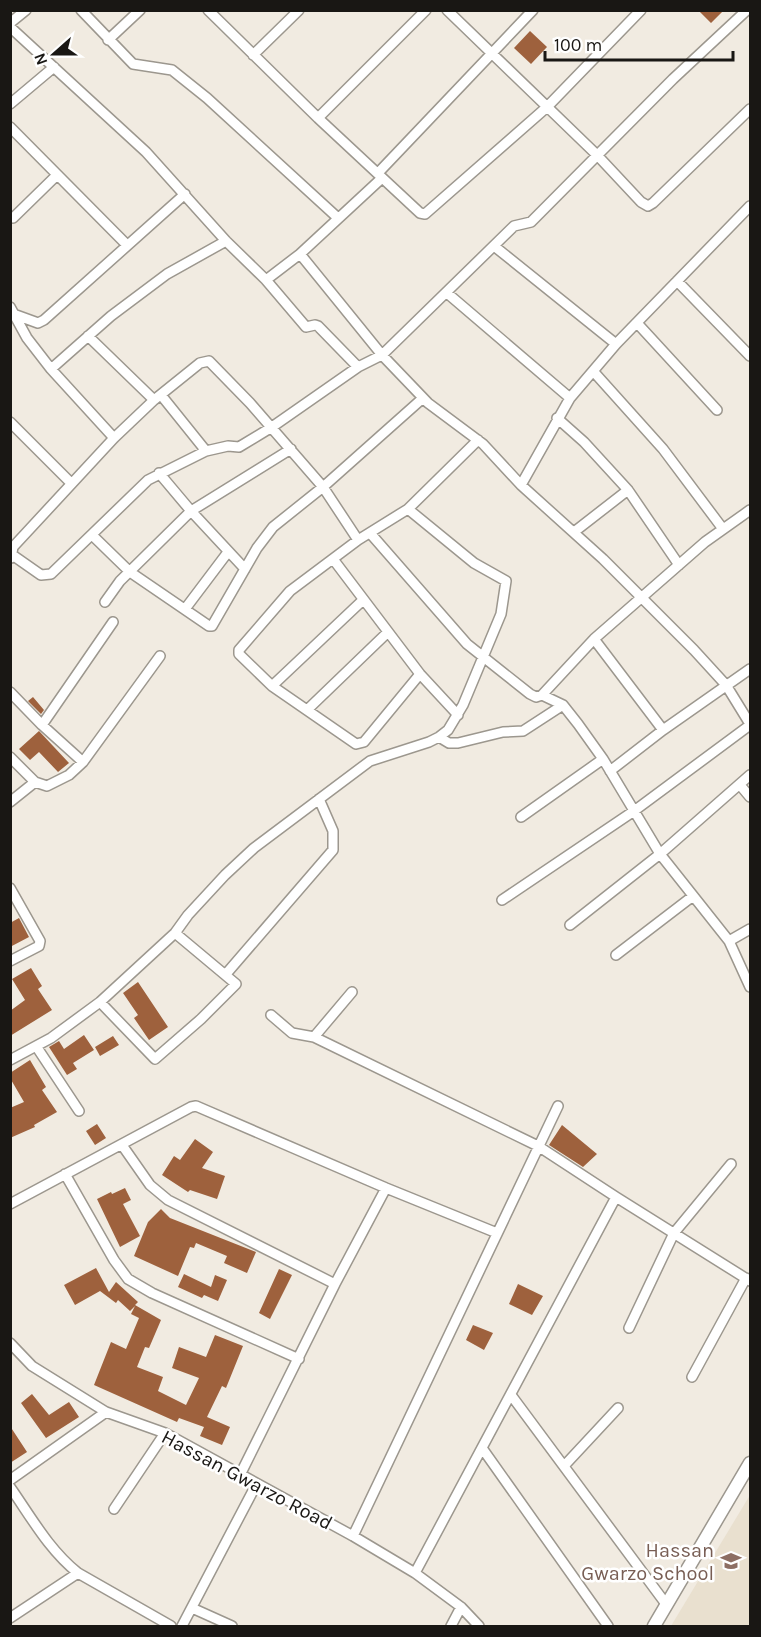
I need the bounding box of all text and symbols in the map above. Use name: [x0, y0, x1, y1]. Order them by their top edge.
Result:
north arrow: [24, 24, 84, 84]
scale bar: [545, 24, 732, 62]
text: 100 m: [554, 34, 602, 56]
text: N: [30, 50, 51, 68]
street label: Hassan Gwarzo Road: [158, 1425, 336, 1535]
place label: Hassan Gwarzo School: [581, 1539, 714, 1585]
school or university icon: Hassan Gwarzo School: [719, 1549, 743, 1573]

